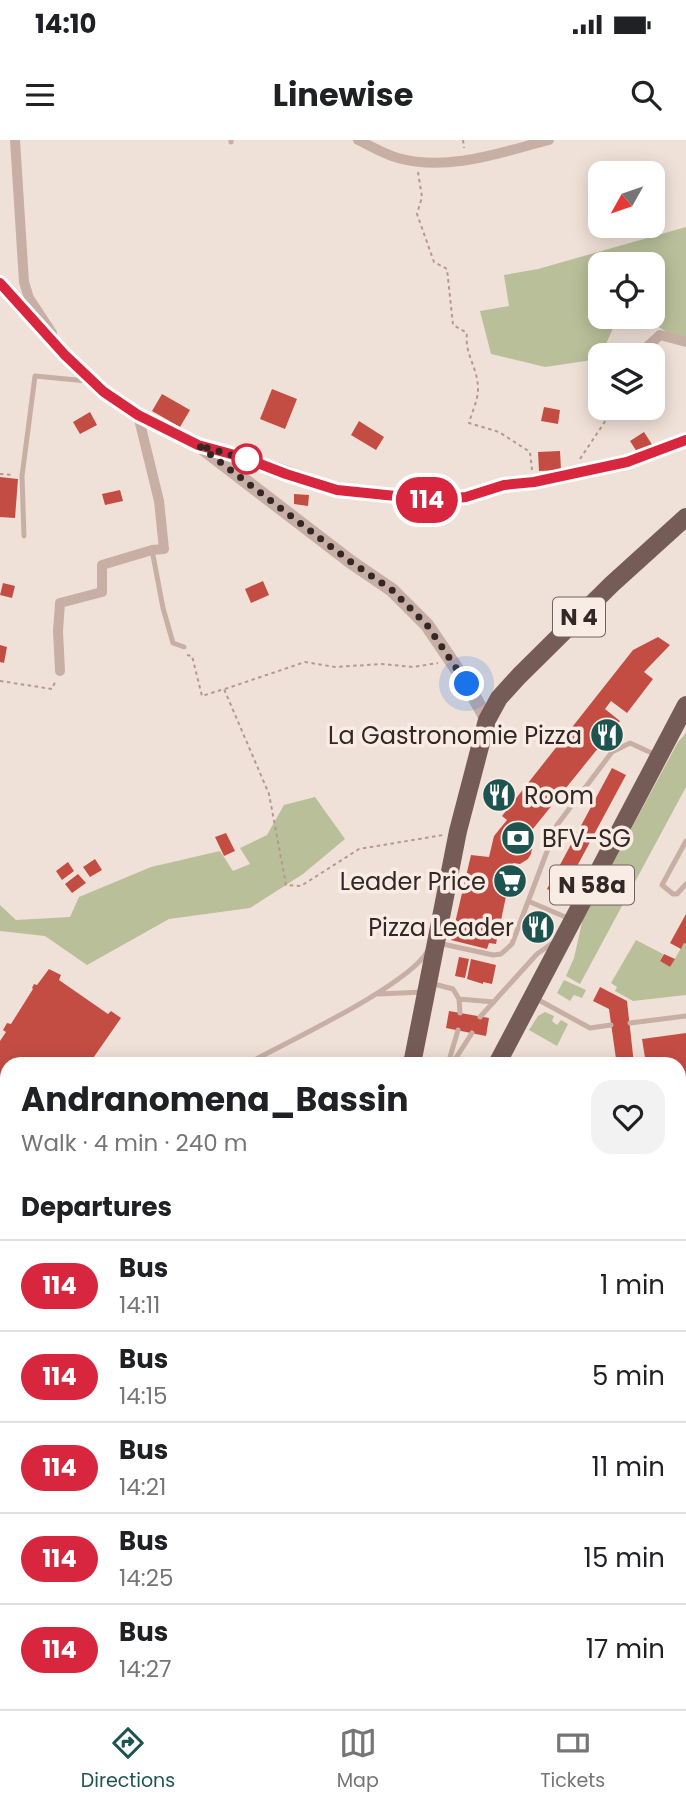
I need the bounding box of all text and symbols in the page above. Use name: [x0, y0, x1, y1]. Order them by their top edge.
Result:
text: 14:10: [35, 6, 97, 42]
text: Linewise: [273, 72, 413, 117]
icon: menu: [21, 76, 59, 114]
icon: search: [627, 76, 665, 114]
north arrow: [588, 161, 665, 238]
map controls: [588, 161, 665, 420]
button: locate: [588, 252, 665, 329]
button: layers: [588, 343, 665, 420]
unlabelled marker: [232, 444, 262, 474]
line badge: 114: [387, 477, 467, 523]
text: 114: [410, 483, 444, 516]
road number: N 4: [553, 597, 605, 636]
your location: [449, 666, 484, 701]
restaurant icon: La Gastronomie Pizza: [588, 716, 626, 754]
place label: La Gastronomie Pizza: [328, 719, 582, 752]
restaurant icon: Room: [480, 776, 518, 814]
place label: Room: [524, 779, 594, 812]
bank icon: BFV-SG: [499, 819, 537, 857]
place label: BFV-SG: [542, 822, 631, 855]
supermarket icon: Leader Price: [491, 862, 529, 900]
place label: Leader Price: [340, 865, 486, 898]
road number: N 58a: [550, 866, 634, 904]
restaurant icon: Pizza Leader: [519, 908, 557, 946]
place label: Pizza Leader: [368, 911, 514, 944]
text: Andranomena_Bassin: [21, 1076, 408, 1123]
button: heart: [591, 1080, 665, 1154]
text: Walk · 4 min · 240 m: [21, 1127, 247, 1159]
text: Departures: [21, 1189, 172, 1225]
text: Bus: [119, 1250, 168, 1286]
text: 1 min: [600, 1267, 665, 1303]
text: 114: [42, 1269, 77, 1302]
text: 14:11: [119, 1289, 160, 1321]
text: Bus: [119, 1341, 168, 1377]
text: 5 min: [592, 1358, 665, 1394]
text: 114: [42, 1360, 77, 1393]
text: 14:15: [119, 1380, 168, 1412]
text: Bus: [119, 1432, 168, 1468]
text: 11 min: [592, 1449, 665, 1485]
text: 114: [42, 1451, 77, 1484]
text: 14:21: [119, 1471, 166, 1503]
text: Bus: [119, 1523, 168, 1559]
text: 15 min: [584, 1540, 665, 1576]
text: 114: [42, 1542, 77, 1575]
text: 14:25: [119, 1562, 173, 1594]
text: Bus: [119, 1614, 168, 1650]
text: 17 min: [586, 1631, 665, 1667]
text: 114: [42, 1633, 77, 1666]
text: 14:27: [119, 1653, 172, 1685]
tab: Directions: [81, 1724, 175, 1795]
tab: Map: [337, 1724, 379, 1795]
tab: Tickets: [540, 1724, 605, 1795]

